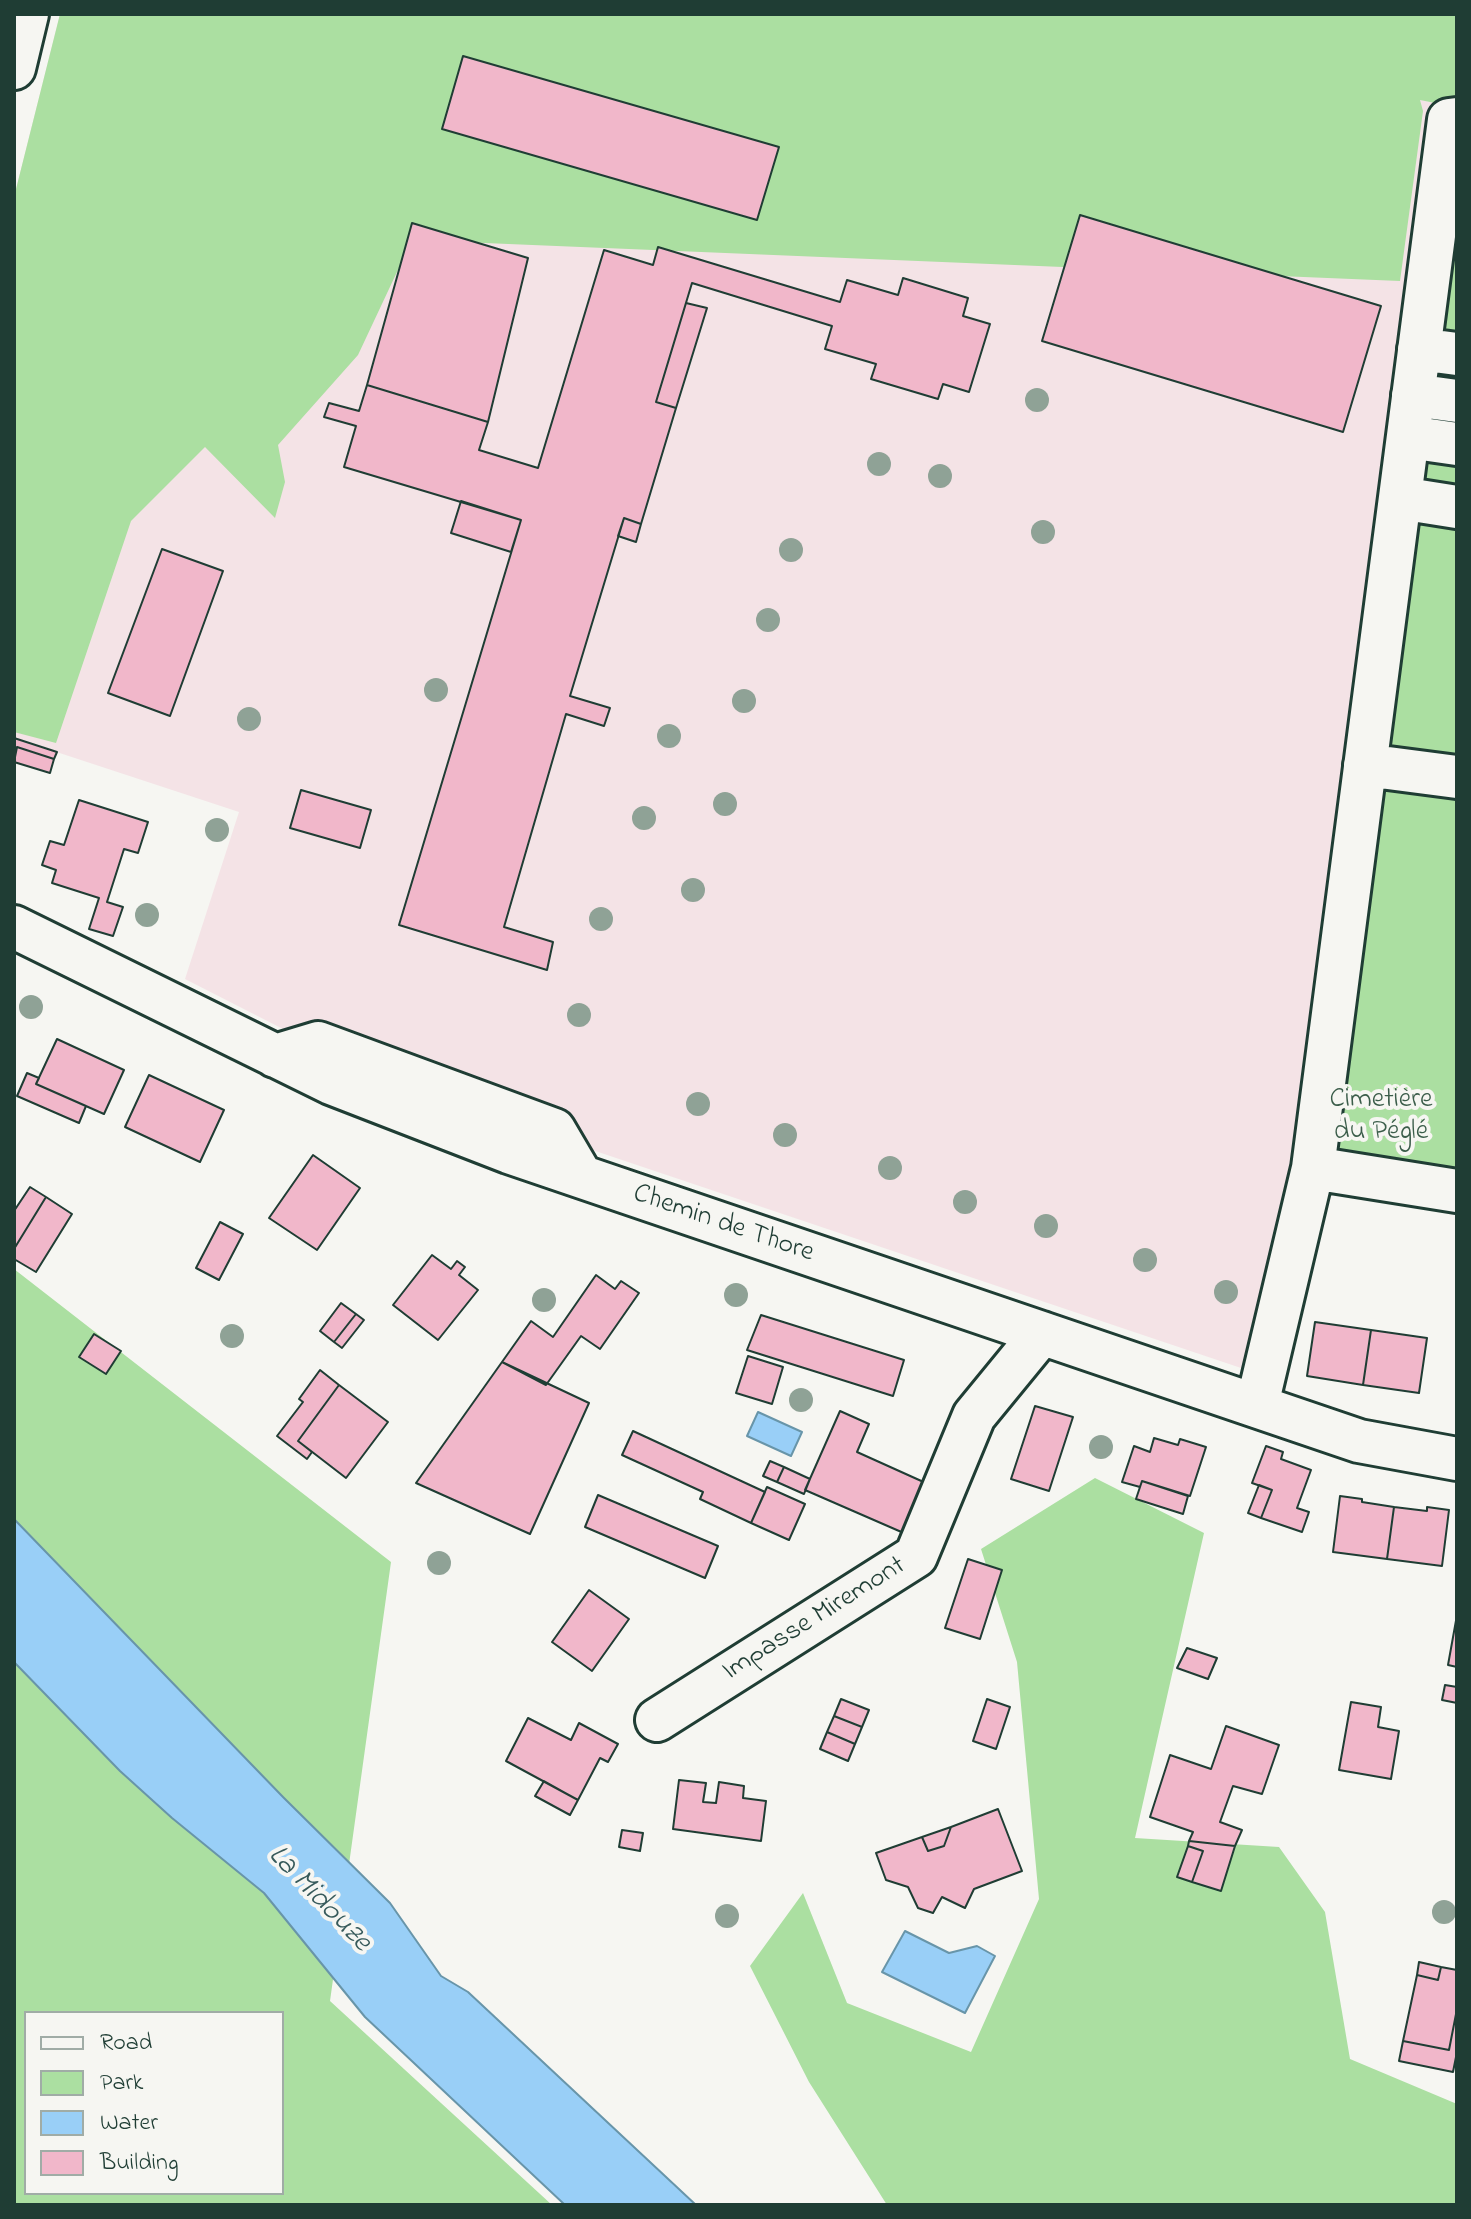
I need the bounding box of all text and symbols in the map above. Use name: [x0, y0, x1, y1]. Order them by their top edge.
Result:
park label: Cimetière du Péglé: [1330, 1084, 1432, 1150]
street label: Chemin de Thore: [628, 1178, 818, 1272]
street label: Impasse Miremont: [717, 1550, 913, 1690]
water label: La Midouze: [259, 1839, 377, 1961]
legend: [24, 2011, 284, 2195]
text: Road: [100, 2026, 152, 2061]
text: Park: [100, 2066, 143, 2101]
text: Water: [100, 2106, 158, 2141]
text: Building: [100, 2146, 179, 2181]

